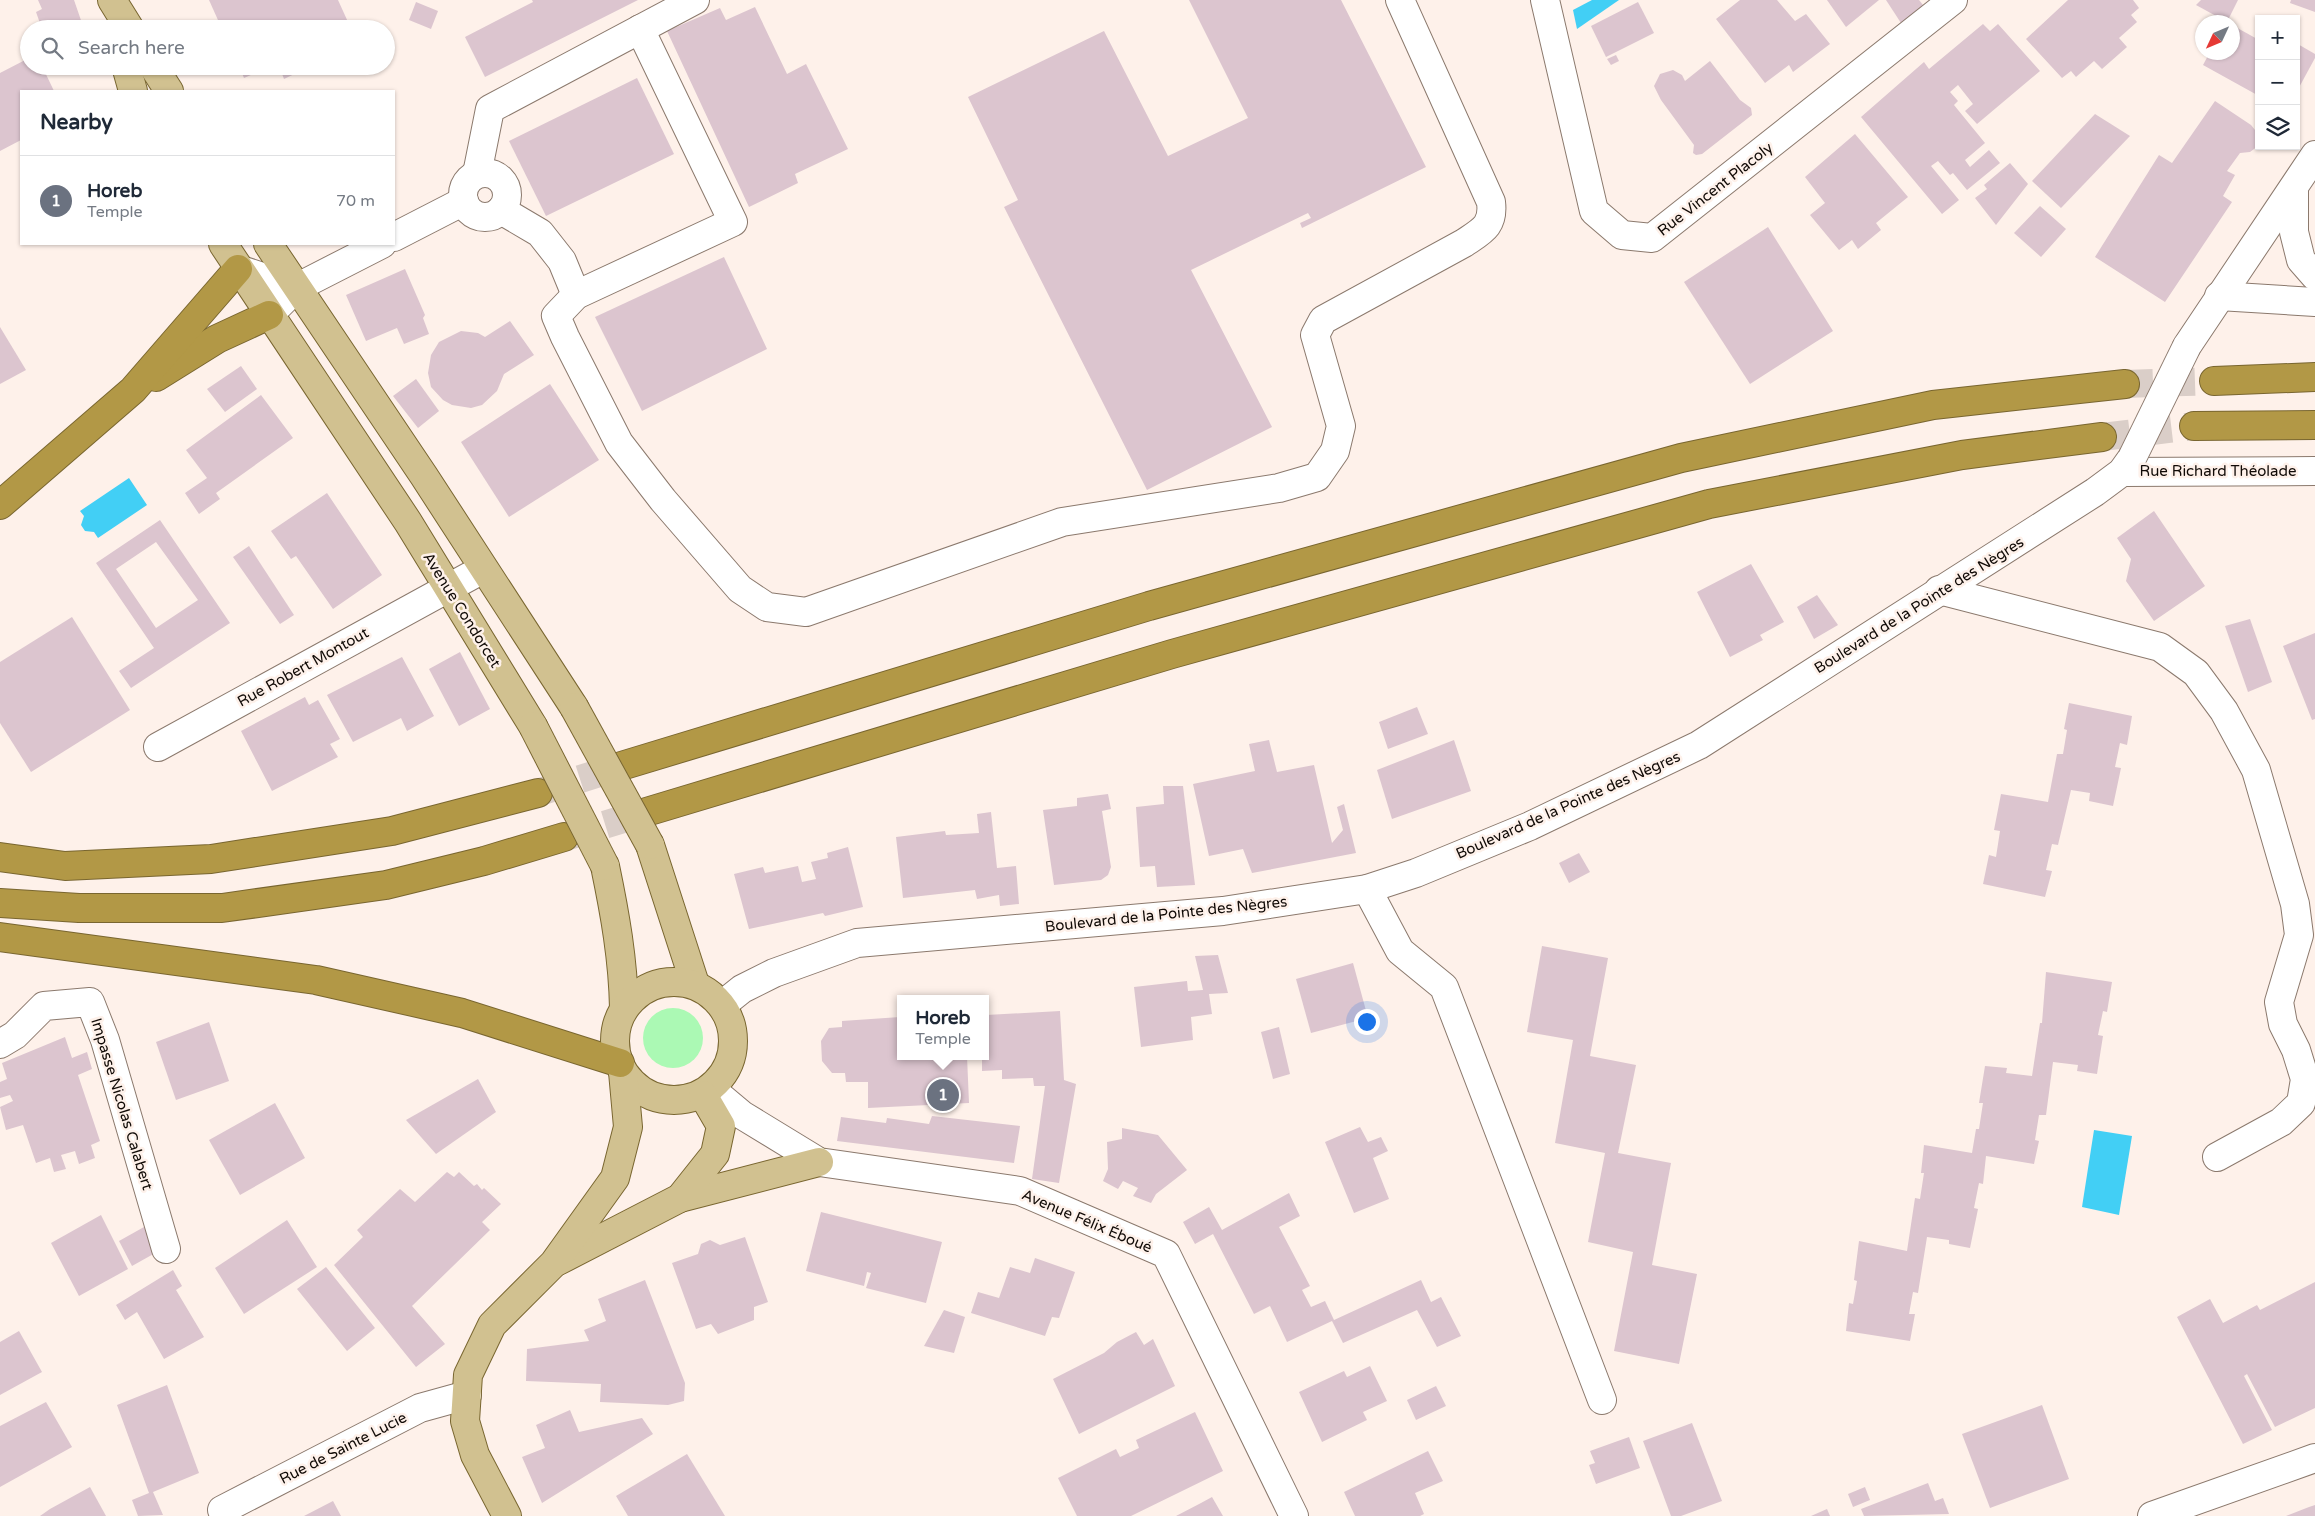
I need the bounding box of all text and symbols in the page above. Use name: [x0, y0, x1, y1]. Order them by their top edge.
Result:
north arrow: [2195, 15, 2240, 60]
map controls: [2255, 15, 2300, 150]
button: +: [2255, 15, 2300, 60]
search box: [20, 20, 395, 75]
icon: search: [38, 34, 66, 62]
text: Search here: [78, 37, 185, 59]
button: −: [2255, 60, 2300, 105]
button: layers: [2255, 105, 2300, 150]
text: Nearby: [40, 110, 113, 135]
street label: Rue Vincent Placoly: [1654, 138, 1776, 240]
text: Horeb: [87, 180, 142, 202]
text: 1: [51, 191, 61, 211]
text: 70 m: [336, 191, 375, 211]
text: Temple: [87, 202, 143, 222]
street label: Rue Richard Théolade: [2140, 462, 2296, 480]
street label: Boulevard de la Pointe des Nègres: [1811, 533, 2027, 677]
street label: Avenue Condorcet: [419, 549, 505, 671]
street label: Rue Robert Montout: [234, 623, 372, 711]
street label: Boulevard de la Pointe des Nègres: [1453, 747, 1683, 863]
street label: Boulevard de la Pointe des Nègres: [1044, 892, 1288, 936]
popup: [897, 995, 989, 1060]
text: Horeb: [915, 1007, 971, 1029]
your location: [1354, 1009, 1380, 1035]
street label: Impasse Nicolas Calabert: [87, 1016, 157, 1192]
text: Temple: [915, 1029, 971, 1049]
pin: 1: [927, 1076, 959, 1114]
street label: Avenue Félix Éboué: [1019, 1185, 1155, 1257]
street label: Rue de Sainte Lucie: [276, 1408, 410, 1488]

